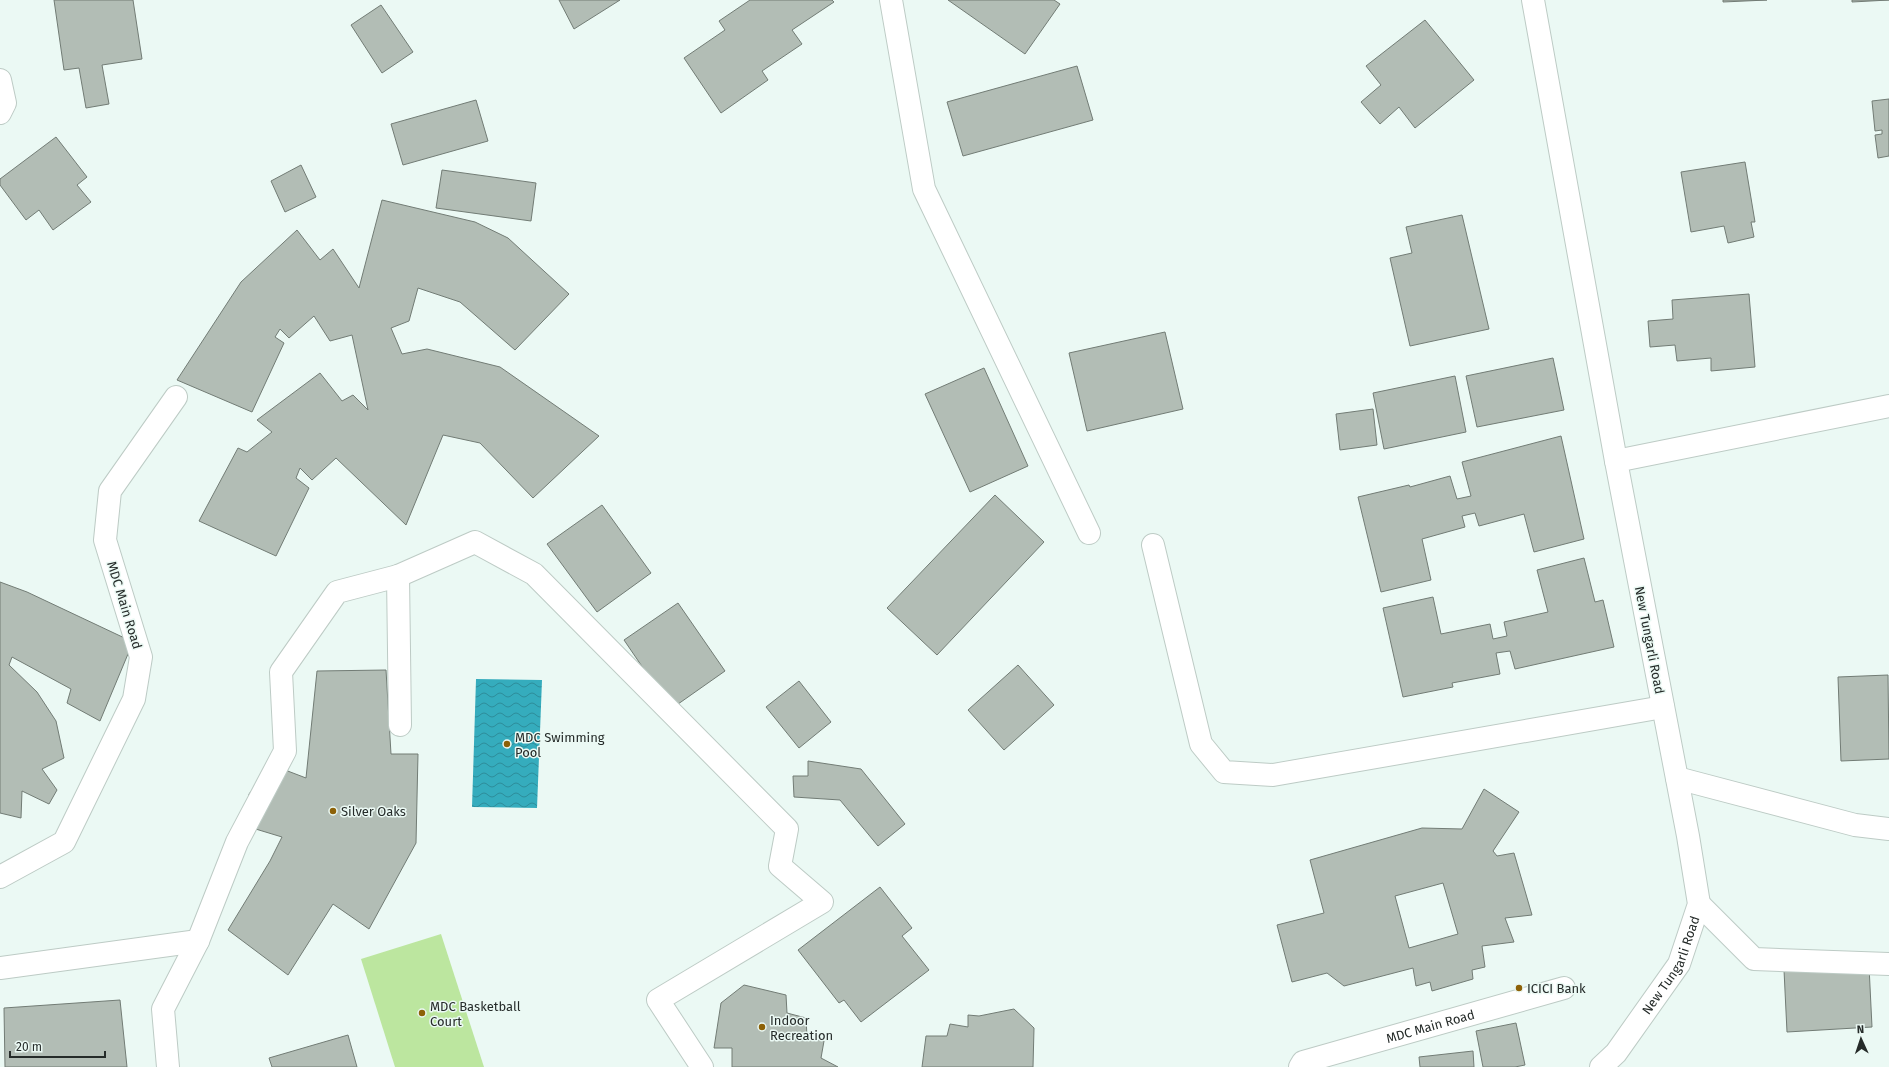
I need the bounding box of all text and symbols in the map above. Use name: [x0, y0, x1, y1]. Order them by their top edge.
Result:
street label: MDC Main Road: [104, 559, 145, 651]
street label: New Tungarli Road: [1632, 585, 1667, 695]
place label: MDC Swimming Pool: [515, 730, 605, 760]
marker: MDC Swimming Pool: [502, 739, 512, 749]
place label: Silver Oaks: [341, 804, 406, 819]
marker: Silver Oaks: [328, 806, 338, 816]
street label: New Tungarli Road: [1639, 914, 1702, 1017]
place label: ICICI Bank: [1527, 981, 1586, 996]
marker: ICICI Bank: [1514, 983, 1524, 993]
place label: MDC Basketball Court: [430, 999, 521, 1029]
street label: MDC Main Road: [1384, 1007, 1476, 1046]
marker: MDC Basketball Court: [417, 1008, 427, 1018]
place label: Indoor Recreation: [770, 1013, 833, 1043]
north arrow: [1841, 1019, 1881, 1059]
marker: Indoor Recreation: [757, 1022, 767, 1032]
text: N: [1857, 1023, 1864, 1036]
scale bar: [10, 1033, 105, 1059]
text: 20 m: [16, 1040, 42, 1054]

